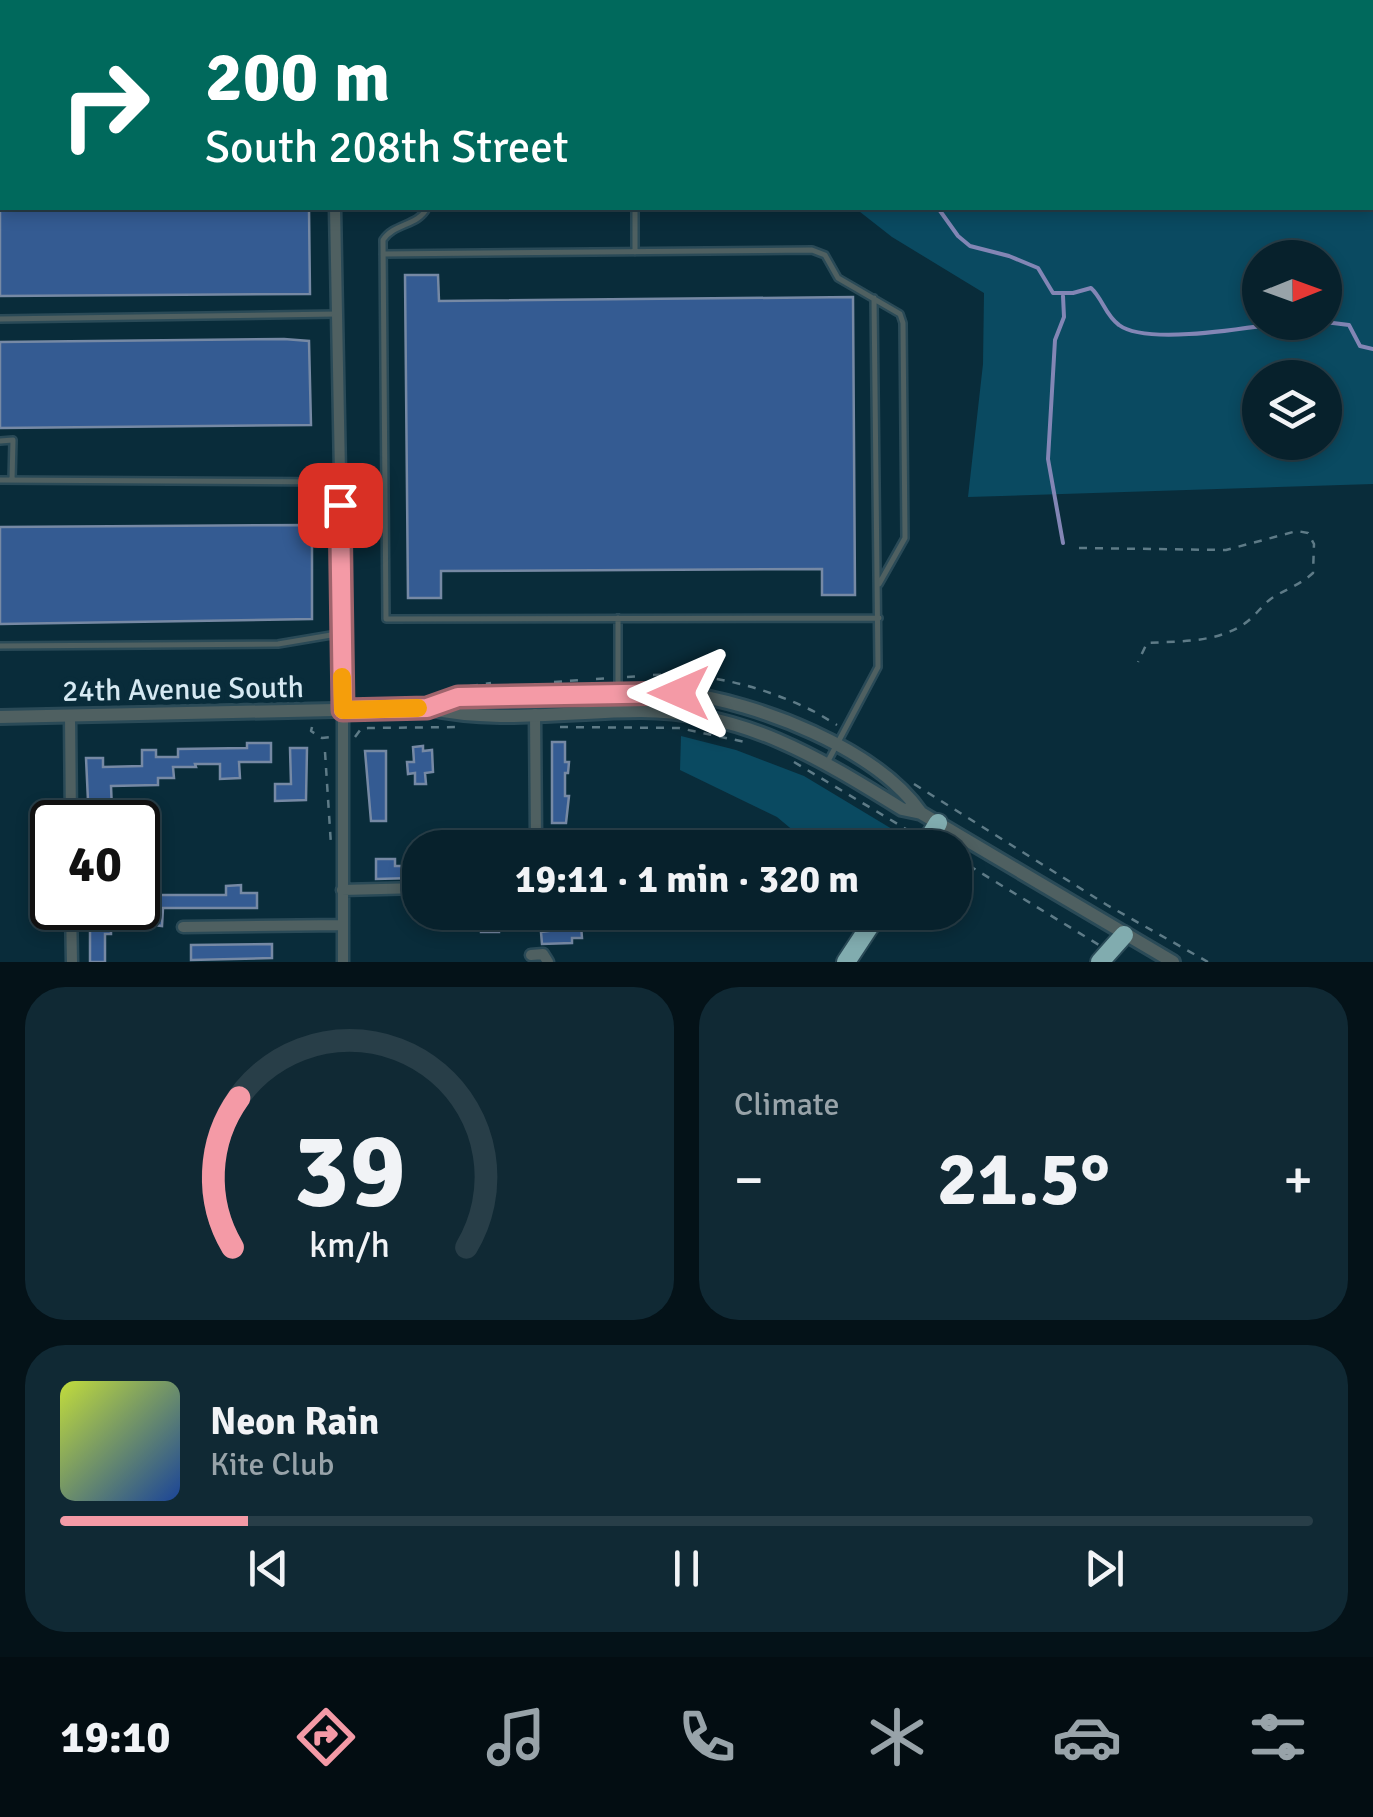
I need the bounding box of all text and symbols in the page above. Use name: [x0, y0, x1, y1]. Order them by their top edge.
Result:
text: 200 m: [205, 34, 390, 120]
icon: right: [40, 40, 170, 170]
text: South 208th Street: [205, 120, 568, 175]
north arrow: [1242, 240, 1342, 340]
map controls: [1242, 240, 1342, 460]
button: layers: [1242, 360, 1342, 460]
pin: [298, 463, 383, 548]
icon: arrive: [313, 478, 368, 533]
position arrow: [627, 641, 731, 745]
street label: 24th Avenue South: [62, 669, 304, 710]
speed limit sign: 40: [30, 800, 160, 930]
text: 19:11 · 1 min · 320 m: [515, 856, 859, 903]
text: Climate: [734, 1085, 840, 1124]
text: 39: [293, 1107, 406, 1235]
text: 21.5°: [937, 1133, 1110, 1226]
text: −: [734, 1146, 764, 1214]
text: +: [1283, 1146, 1313, 1214]
text: km/h: [309, 1223, 390, 1267]
text: Neon Rain: [210, 1398, 379, 1445]
text: Kite Club: [210, 1445, 334, 1484]
icon: previous: [241, 1541, 296, 1596]
icon: pause: [659, 1541, 714, 1596]
icon: next: [1077, 1541, 1132, 1596]
icon: directions: [291, 1702, 361, 1772]
icon: music: [481, 1702, 551, 1772]
icon: phone: [672, 1702, 742, 1772]
icon: climate: [862, 1702, 932, 1772]
icon: car: [1052, 1702, 1122, 1772]
icon: filters: [1243, 1702, 1313, 1772]
text: 19:10: [60, 1710, 171, 1765]

